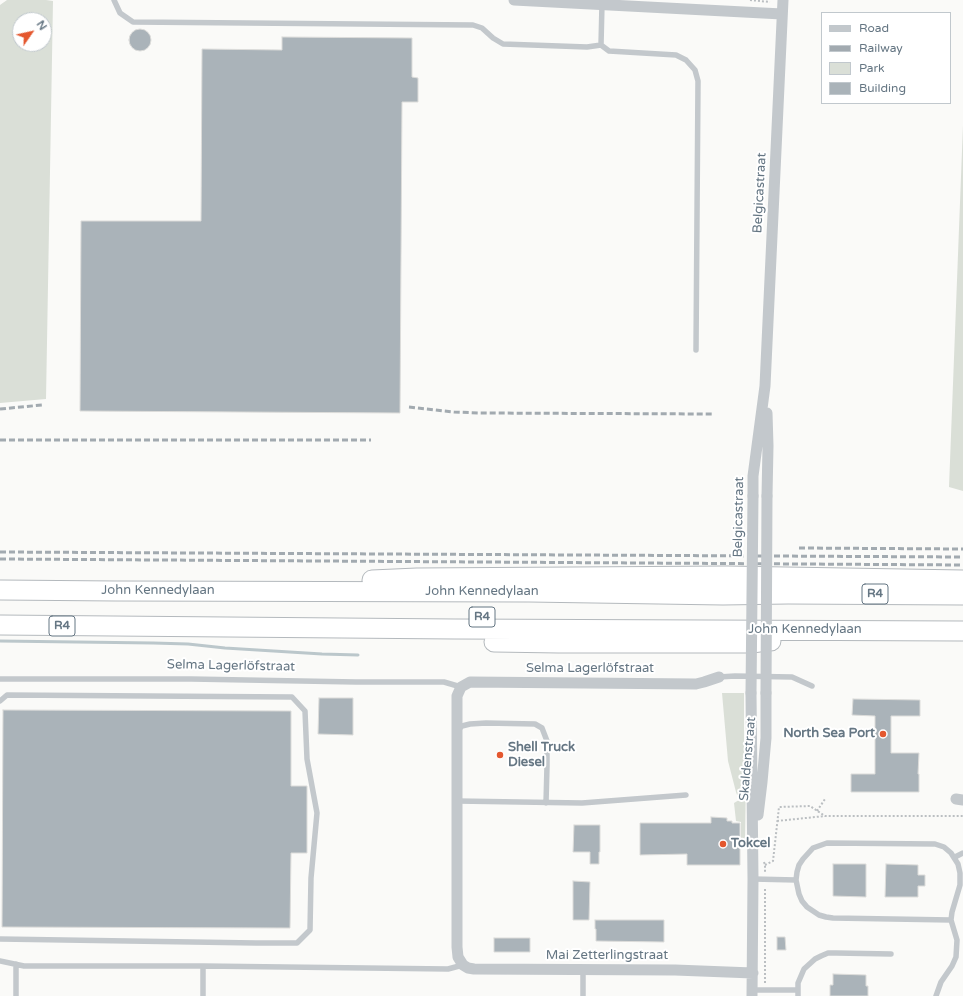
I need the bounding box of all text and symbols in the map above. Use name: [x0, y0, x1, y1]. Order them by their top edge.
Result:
north arrow: [12, 12, 52, 52]
legend: [821, 12, 951, 104]
text: N: [34, 18, 49, 33]
text: Road: [859, 21, 889, 35]
text: Railway: [859, 41, 903, 55]
text: Park: [859, 61, 885, 75]
text: Building: [859, 81, 906, 95]
street label: Belgicastraat: [750, 152, 770, 234]
street label: Belgicastraat: [730, 476, 748, 558]
street label: John Kennedylaan: [101, 583, 215, 599]
street label: John Kennedylaan: [425, 584, 539, 600]
road number: R4: [862, 584, 888, 604]
road number: R4: [469, 607, 495, 627]
road number: R4: [49, 616, 75, 636]
street label: John Kennedylaan: [748, 622, 862, 638]
street label: Selma Lagerlöfstraat: [167, 657, 295, 675]
street label: Selma Lagerlöfstraat: [526, 661, 654, 677]
street label: Skaldenstraat: [737, 716, 759, 802]
place label: North Sea Port: [783, 726, 875, 742]
marker: North Sea Port: [878, 729, 888, 739]
place label: Shell Truck Diesel: [508, 740, 575, 771]
marker: Shell Truck Diesel: [495, 750, 505, 760]
place label: Tokcel: [731, 836, 770, 852]
marker: Tokcel: [718, 839, 728, 849]
street label: Mai Zetterlingstraat: [546, 948, 668, 964]

